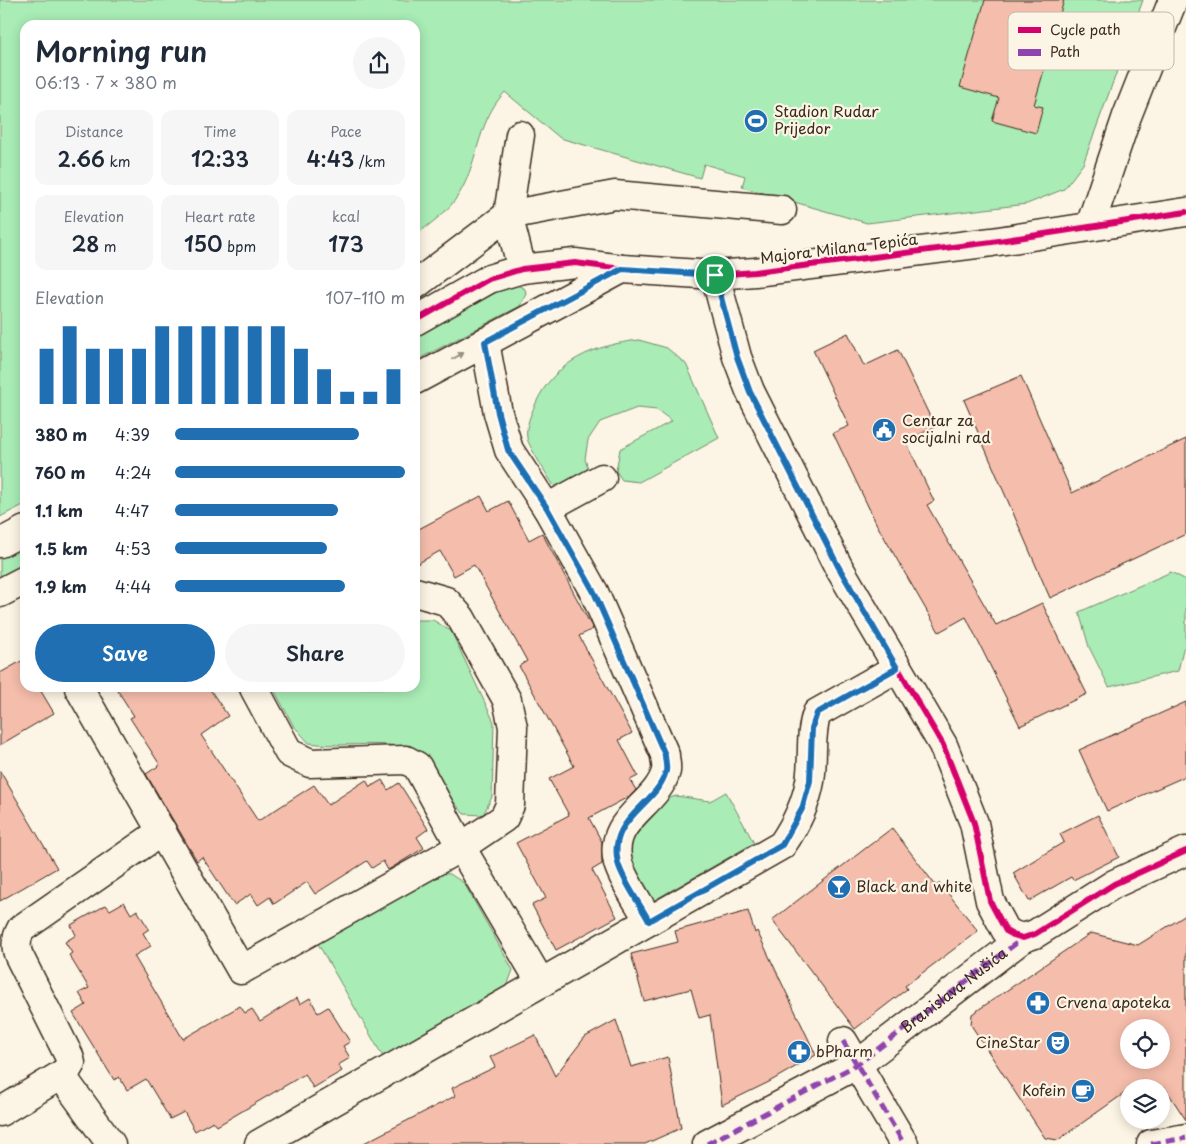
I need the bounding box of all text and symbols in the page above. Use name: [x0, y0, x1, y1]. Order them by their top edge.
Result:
legend: [1008, 12, 1174, 70]
text: Cycle path: [1050, 19, 1121, 40]
text: Morning run: [35, 29, 207, 72]
button: share: [353, 37, 405, 89]
text: Path: [1050, 41, 1080, 62]
text: 06:13 · 7 × 380 m: [35, 70, 177, 94]
place label: Stadion Rudar Prijedor: [774, 99, 879, 139]
sports icon: Stadion Rudar Prijedor: [743, 108, 769, 134]
text: Distance: [65, 121, 123, 142]
text: Time: [203, 121, 237, 142]
text: Pace: [330, 121, 362, 142]
text: 2.66: [58, 142, 105, 174]
text: 12:33: [191, 142, 249, 174]
text: 4:43: [306, 142, 354, 174]
text: km: [105, 151, 131, 172]
text: /km: [354, 151, 386, 172]
text: Elevation: [64, 206, 124, 227]
text: Heart rate: [185, 206, 255, 227]
text: kcal: [332, 206, 360, 227]
street label: Majora Milana Tepića: [759, 226, 920, 269]
text: 28: [71, 227, 99, 259]
text: 150: [184, 227, 223, 259]
text: 173: [328, 227, 364, 259]
text: m: [99, 236, 117, 257]
text: bpm: [223, 236, 256, 257]
pin: [694, 254, 736, 296]
icon: arrive: [701, 261, 729, 289]
text: Elevation: [35, 285, 104, 309]
text: 107–110 m: [326, 285, 405, 309]
one-way arrow: [450, 352, 465, 360]
place label: Centar za socijalni rad: [902, 408, 991, 448]
public building icon: Centar za socijalni rad: [871, 417, 897, 443]
text: 380 m: [35, 422, 87, 446]
text: 4:39: [115, 422, 150, 446]
text: 760 m: [35, 460, 86, 484]
text: 4:24: [115, 460, 152, 484]
text: 1.1 km: [35, 498, 83, 522]
text: 4:47: [115, 498, 149, 522]
text: 1.5 km: [35, 536, 88, 560]
text: 4:53: [115, 536, 151, 560]
text: 1.9 km: [35, 574, 87, 598]
text: 4:44: [115, 574, 151, 598]
button: Save: [35, 624, 215, 682]
button: Share: [225, 624, 405, 682]
bar icon: Black and white: [826, 874, 852, 900]
place label: Black and white: [856, 874, 972, 897]
street label: Branislava Nušića: [895, 941, 1012, 1038]
pharmacy icon: Crvena apoteka: [1025, 990, 1051, 1016]
place label: Crvena apoteka: [1056, 990, 1171, 1013]
map controls: [1120, 1019, 1170, 1129]
button: locate: [1120, 1019, 1170, 1069]
place label: CineStar: [975, 1030, 1040, 1053]
theatre icon: CineStar: [1045, 1030, 1071, 1056]
pharmacy icon: bPharm: [786, 1039, 812, 1065]
place label: bPharm: [816, 1039, 873, 1062]
place label: Kofein: [1022, 1078, 1066, 1101]
cafe icon: Kofein: [1070, 1078, 1096, 1104]
button: layers: [1120, 1079, 1170, 1129]

